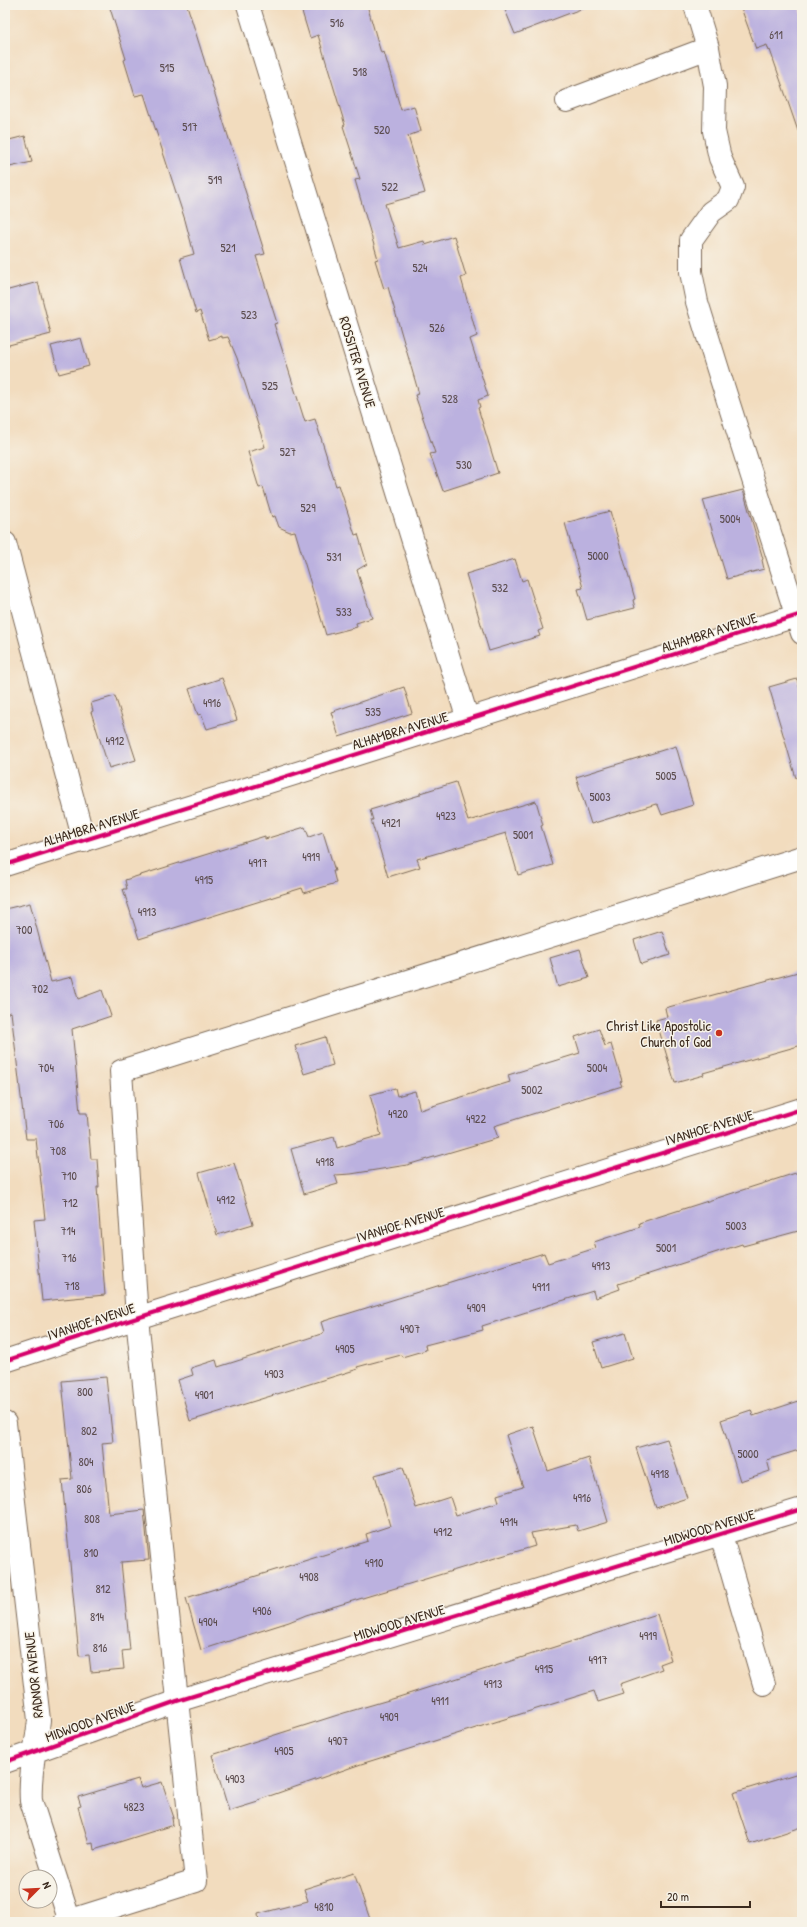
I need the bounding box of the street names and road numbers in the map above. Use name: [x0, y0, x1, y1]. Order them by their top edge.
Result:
street label: ROSSITER AVENUE: [335, 314, 381, 410]
street label: ALHAMBRA AVENUE: [659, 608, 759, 656]
street label: ALHAMBRA AVENUE: [350, 706, 450, 754]
street label: ALHAMBRA AVENUE: [41, 803, 141, 851]
street label: IVANHOE AVENUE: [663, 1105, 755, 1149]
street label: IVANHOE AVENUE: [354, 1202, 446, 1246]
street label: IVANHOE AVENUE: [45, 1298, 137, 1344]
street label: MIDWOOD AVENUE: [661, 1504, 757, 1550]
street label: MIDWOOD AVENUE: [351, 1599, 447, 1645]
street label: RADNOR AVENUE: [19, 1631, 47, 1719]
street label: MIDWOOD AVENUE: [42, 1696, 138, 1746]

